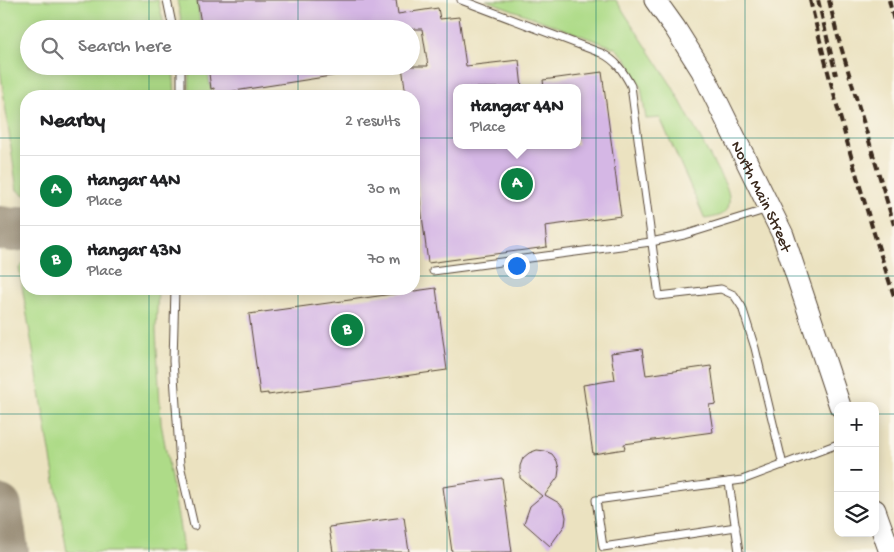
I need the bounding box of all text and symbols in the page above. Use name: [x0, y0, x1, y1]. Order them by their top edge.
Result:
search box: [20, 20, 420, 75]
icon: search: [38, 34, 66, 62]
text: Search here: [78, 36, 172, 59]
popup: [453, 84, 581, 149]
text: Hangar 44N: [470, 96, 564, 119]
text: Nearby: [40, 110, 105, 135]
text: 2 results: [345, 113, 400, 132]
text: Place: [470, 119, 505, 138]
street label: North Main Street: [725, 139, 794, 256]
pin: A: [501, 165, 533, 203]
text: Hangar 44N: [87, 170, 180, 193]
text: A: [51, 181, 61, 200]
text: 30 m: [367, 181, 400, 200]
text: Place: [87, 193, 122, 212]
text: Hangar 43N: [87, 240, 181, 263]
text: B: [52, 251, 60, 270]
text: 70 m: [367, 251, 400, 270]
your location: [504, 253, 530, 279]
text: Place: [87, 263, 122, 282]
pin: B: [331, 311, 363, 349]
map controls: [834, 402, 879, 537]
button: +: [834, 402, 879, 447]
button: −: [834, 447, 879, 492]
button: layers: [834, 492, 879, 537]

